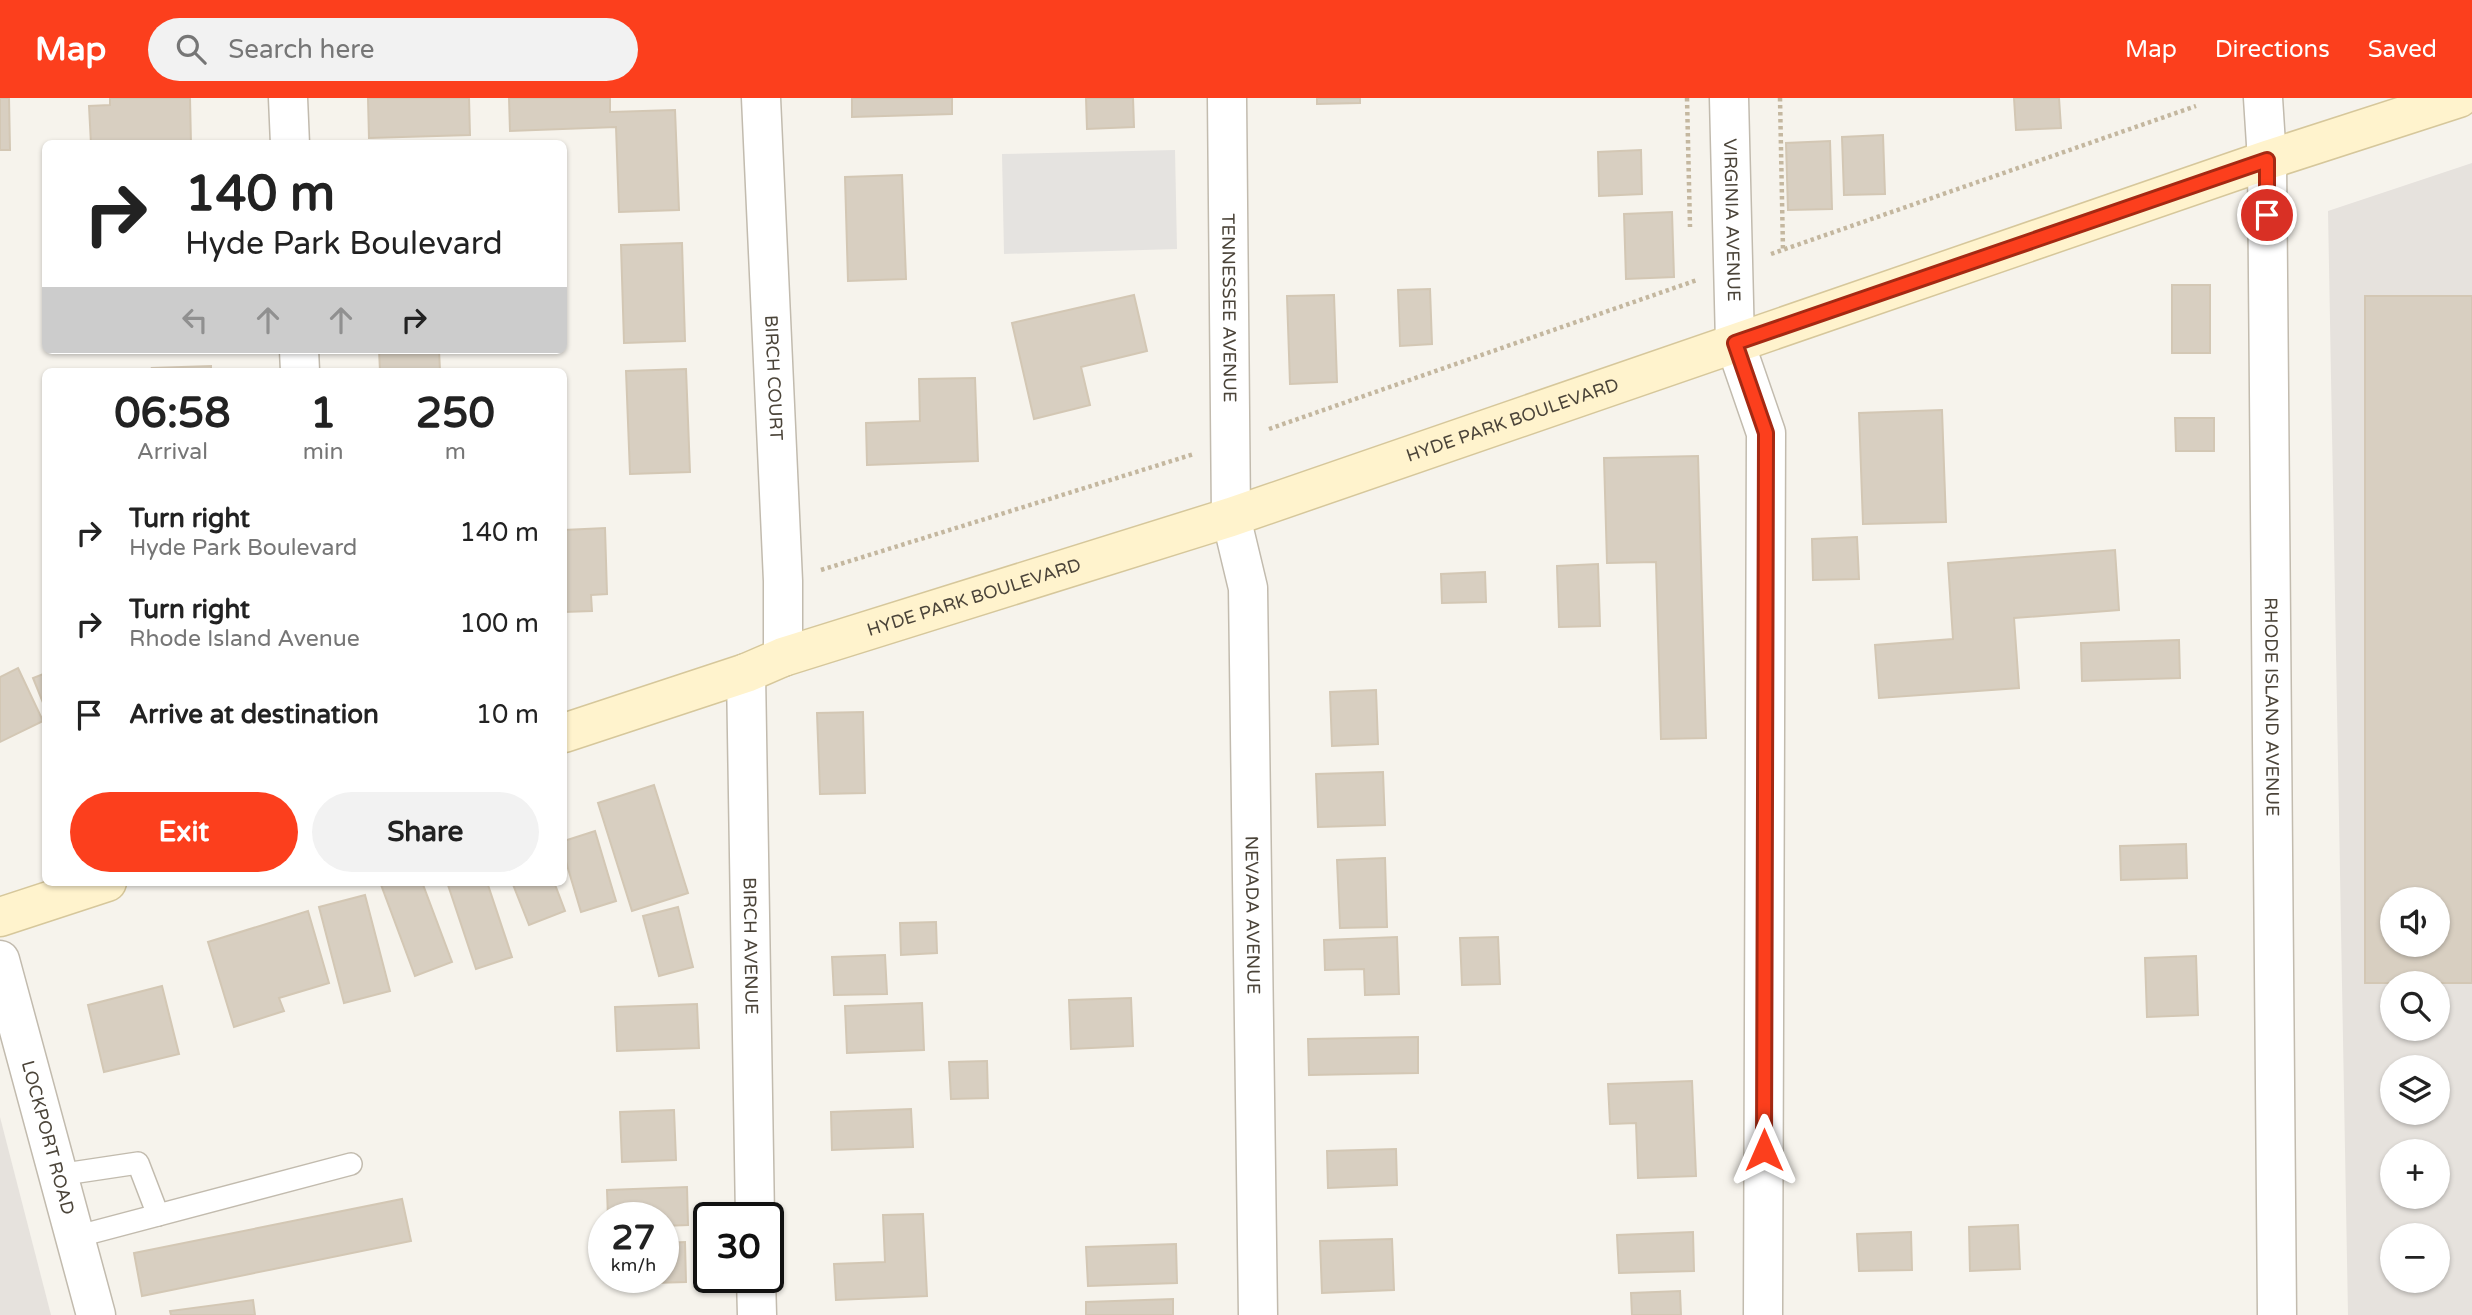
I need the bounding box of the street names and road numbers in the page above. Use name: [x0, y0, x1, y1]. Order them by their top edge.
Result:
street label: VIRGINIA AVENUE: [1719, 138, 1745, 302]
street label: TENNESSEE AVENUE: [1217, 213, 1241, 403]
street label: BIRCH COURT: [760, 315, 788, 441]
street label: HYDE PARK BOULEVARD: [1403, 373, 1622, 467]
street label: HYDE PARK BOULEVARD: [864, 554, 1084, 641]
street label: RHODE ISLAND AVENUE: [2260, 597, 2284, 817]
street label: NEVADA AVENUE: [1240, 835, 1265, 994]
street label: BIRCH AVENUE: [738, 877, 763, 1015]
street label: LOCKPORT ROAD: [17, 1058, 79, 1217]

